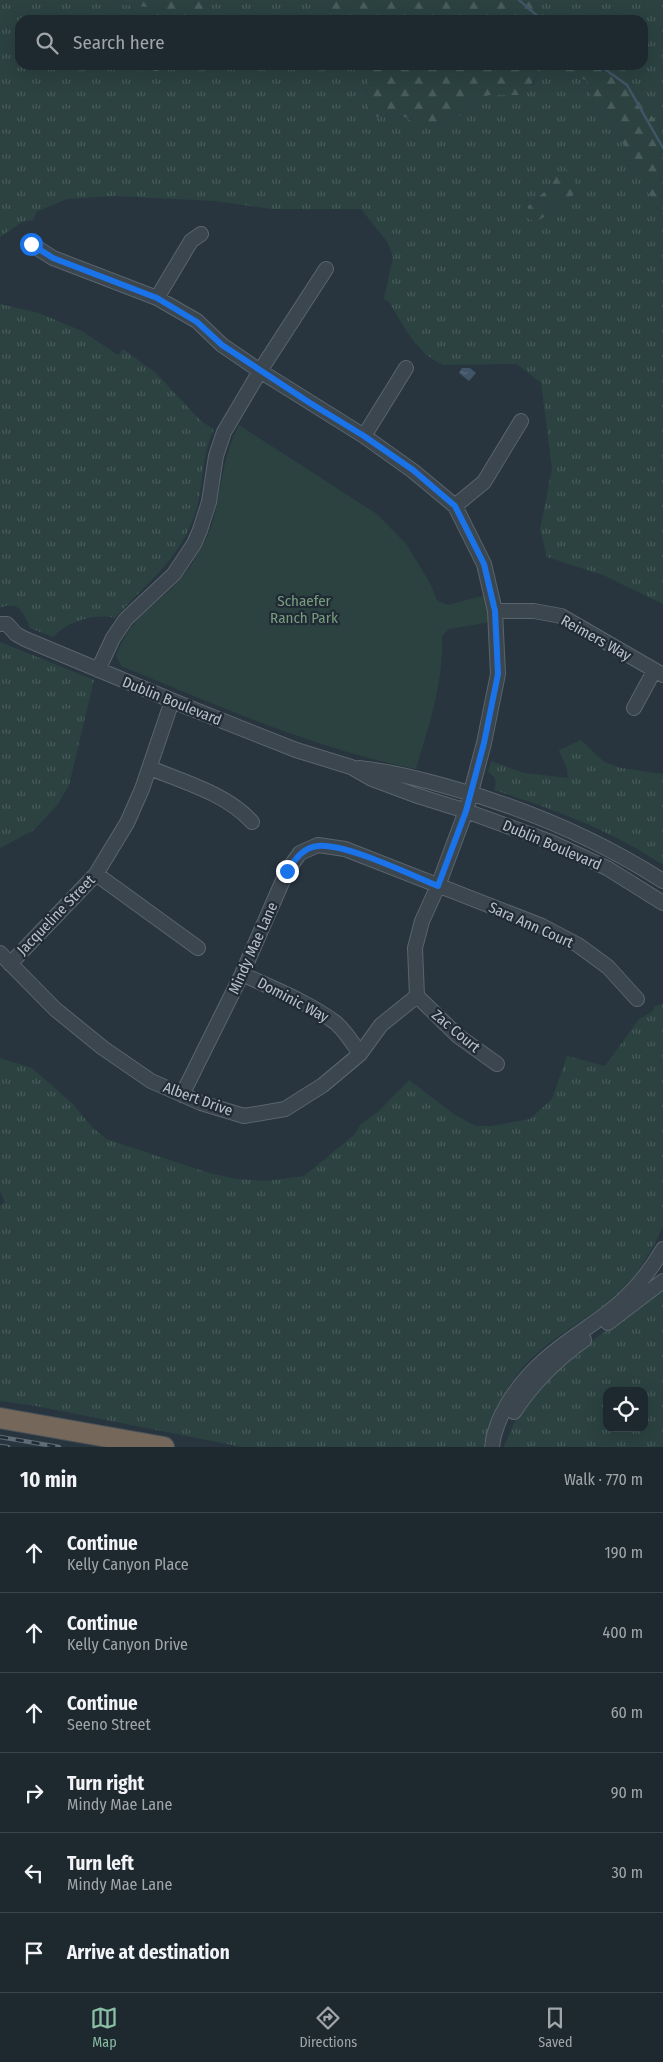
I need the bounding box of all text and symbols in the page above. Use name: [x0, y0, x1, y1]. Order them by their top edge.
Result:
search box: [15, 15, 648, 70]
icon: search: [33, 29, 61, 57]
text: Search here: [73, 31, 165, 54]
route start: [20, 233, 43, 256]
park label: Schaefer Ranch Park: [270, 592, 338, 627]
street label: Reimers Way: [558, 611, 635, 665]
street label: Dublin Boulevard: [120, 673, 224, 729]
street label: Dublin Boulevard: [500, 816, 604, 874]
route end: [276, 860, 299, 883]
street label: Jacqueline Street: [13, 871, 99, 959]
street label: Sara Ann Court: [486, 898, 576, 952]
street label: Mindy Mae Lane: [225, 899, 281, 997]
street label: Dominic Way: [254, 974, 332, 1026]
street label: Zac Court: [428, 1006, 484, 1056]
street label: Albert Drive: [161, 1078, 235, 1120]
map controls: [603, 1387, 648, 1432]
button: locate: [603, 1387, 648, 1432]
text: 10 min: [20, 1467, 77, 1493]
text: Walk · 770 m: [564, 1470, 643, 1489]
text: Continue: [67, 1532, 138, 1555]
icon: ahead: [20, 1539, 48, 1567]
text: 190 m: [605, 1543, 643, 1562]
text: Kelly Canyon Place: [67, 1555, 189, 1574]
text: Continue: [67, 1612, 138, 1635]
icon: ahead: [20, 1619, 48, 1647]
text: 400 m: [603, 1623, 643, 1642]
text: Kelly Canyon Drive: [67, 1635, 188, 1654]
text: Continue: [67, 1692, 138, 1715]
icon: ahead: [20, 1699, 48, 1727]
text: 60 m: [611, 1703, 643, 1722]
text: Seeno Street: [67, 1715, 151, 1734]
text: Turn right: [67, 1772, 144, 1795]
icon: right: [20, 1779, 48, 1807]
text: 90 m: [611, 1783, 643, 1802]
text: Mindy Mae Lane: [67, 1795, 172, 1814]
text: Turn left: [67, 1852, 134, 1875]
icon: left: [20, 1859, 48, 1887]
text: 30 m: [611, 1863, 643, 1882]
text: Mindy Mae Lane: [67, 1875, 172, 1894]
icon: arrive: [20, 1939, 48, 1967]
text: Arrive at destination: [67, 1941, 230, 1964]
tab: Map: [90, 2004, 118, 2051]
tab: Directions: [299, 2004, 357, 2051]
tab: Saved: [538, 2004, 573, 2051]

